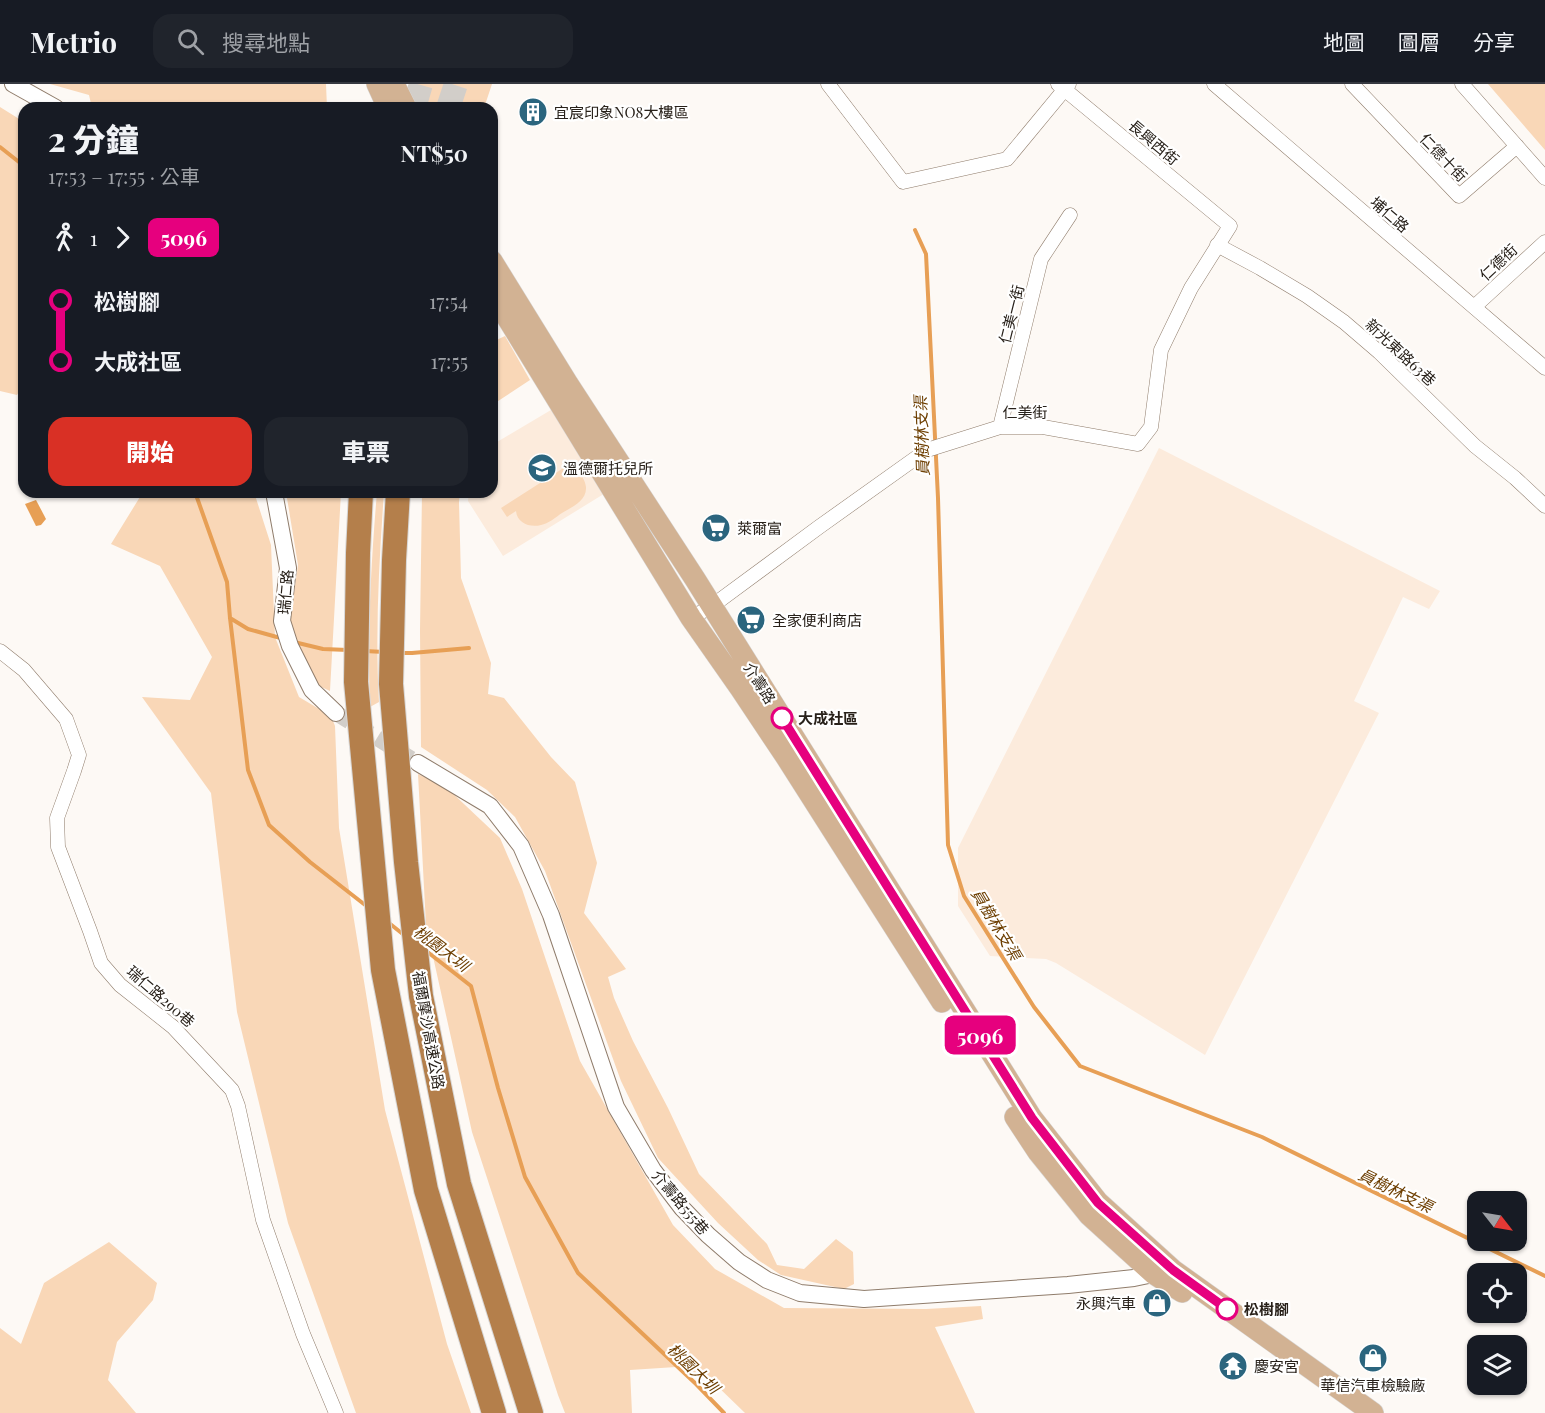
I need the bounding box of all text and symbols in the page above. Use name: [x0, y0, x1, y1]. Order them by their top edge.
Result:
search box: [153, 14, 573, 68]
text: Metrio: [30, 23, 117, 60]
icon: search: [174, 25, 207, 58]
text: 搜尋地點: [222, 27, 310, 57]
text: 地圖: [1323, 27, 1365, 55]
text: 圖層: [1398, 27, 1440, 55]
text: 分享: [1473, 27, 1515, 55]
building icon: 宜宸印象NO8大樓區: [517, 96, 549, 128]
place label: 宜宸印象NO8大樓區: [554, 102, 688, 122]
street label: 長興西街: [1125, 115, 1183, 169]
text: 2 分鐘: [48, 116, 139, 160]
street label: 仁德十街: [1416, 128, 1472, 186]
text: NT$50: [401, 138, 468, 168]
text: 17:53 – 17:55 · 公車: [48, 162, 200, 189]
street label: 埔仁路: [1366, 192, 1414, 236]
icon: walk: [48, 221, 81, 254]
icon: forward: [106, 221, 139, 254]
text: 5096: [160, 223, 207, 251]
text: 1: [90, 224, 97, 251]
street label: 仁德街: [1475, 239, 1521, 285]
street label: 仁美一街: [994, 282, 1028, 346]
text: 松樹腳: [94, 286, 160, 316]
text: 17:54: [429, 287, 468, 314]
street label: 新光東路63巷: [1361, 314, 1441, 390]
text: 大成社區: [94, 346, 182, 376]
text: 17:55: [431, 347, 468, 374]
water label: 員樹林支渠: [909, 394, 933, 476]
street label: 仁美街: [1002, 402, 1048, 422]
button: 開始: [48, 417, 252, 486]
button: 車票: [264, 417, 468, 486]
school or university icon: 溫德爾托兒所: [526, 452, 558, 484]
place label: 溫德爾托兒所: [563, 458, 653, 478]
supermarket icon: 萊爾富: [700, 512, 732, 544]
place label: 萊爾富: [737, 518, 782, 538]
street label: 瑞仁路: [273, 569, 297, 615]
supermarket icon: 全家便利商店: [735, 604, 767, 636]
place label: 全家便利商店: [772, 610, 862, 630]
street label: 介壽路: [740, 659, 780, 707]
marker: 大成社區: [771, 707, 793, 729]
place label: 大成社區: [798, 708, 858, 728]
water label: 員樹林支渠: [967, 884, 1028, 965]
water label: 桃園大圳: [410, 920, 475, 977]
street label: 瑞仁路290巷: [123, 961, 199, 1031]
street label: 福爾摩沙高速公路: [409, 969, 449, 1091]
line badge: 5096: [938, 1016, 1022, 1054]
text: 5096: [957, 1021, 1003, 1049]
water label: 員樹林支渠: [1355, 1163, 1438, 1218]
street label: 介壽路555巷: [648, 1165, 714, 1239]
north arrow: [1467, 1191, 1527, 1251]
map controls: [1467, 1191, 1527, 1395]
button: locate: [1467, 1263, 1527, 1323]
shop icon: 永興汽車: [1141, 1287, 1173, 1319]
place label: 永興汽車: [1076, 1293, 1136, 1313]
marker: 松樹腳: [1216, 1298, 1238, 1320]
place label: 松樹腳: [1244, 1299, 1289, 1319]
button: layers: [1467, 1335, 1527, 1395]
water label: 桃園大圳: [664, 1338, 726, 1399]
shop icon: 華信汽車檢驗廠: [1357, 1342, 1389, 1374]
temple icon: 慶安宮: [1217, 1350, 1249, 1382]
place label: 慶安宮: [1254, 1356, 1299, 1376]
place label: 華信汽車檢驗廠: [1320, 1375, 1426, 1395]

